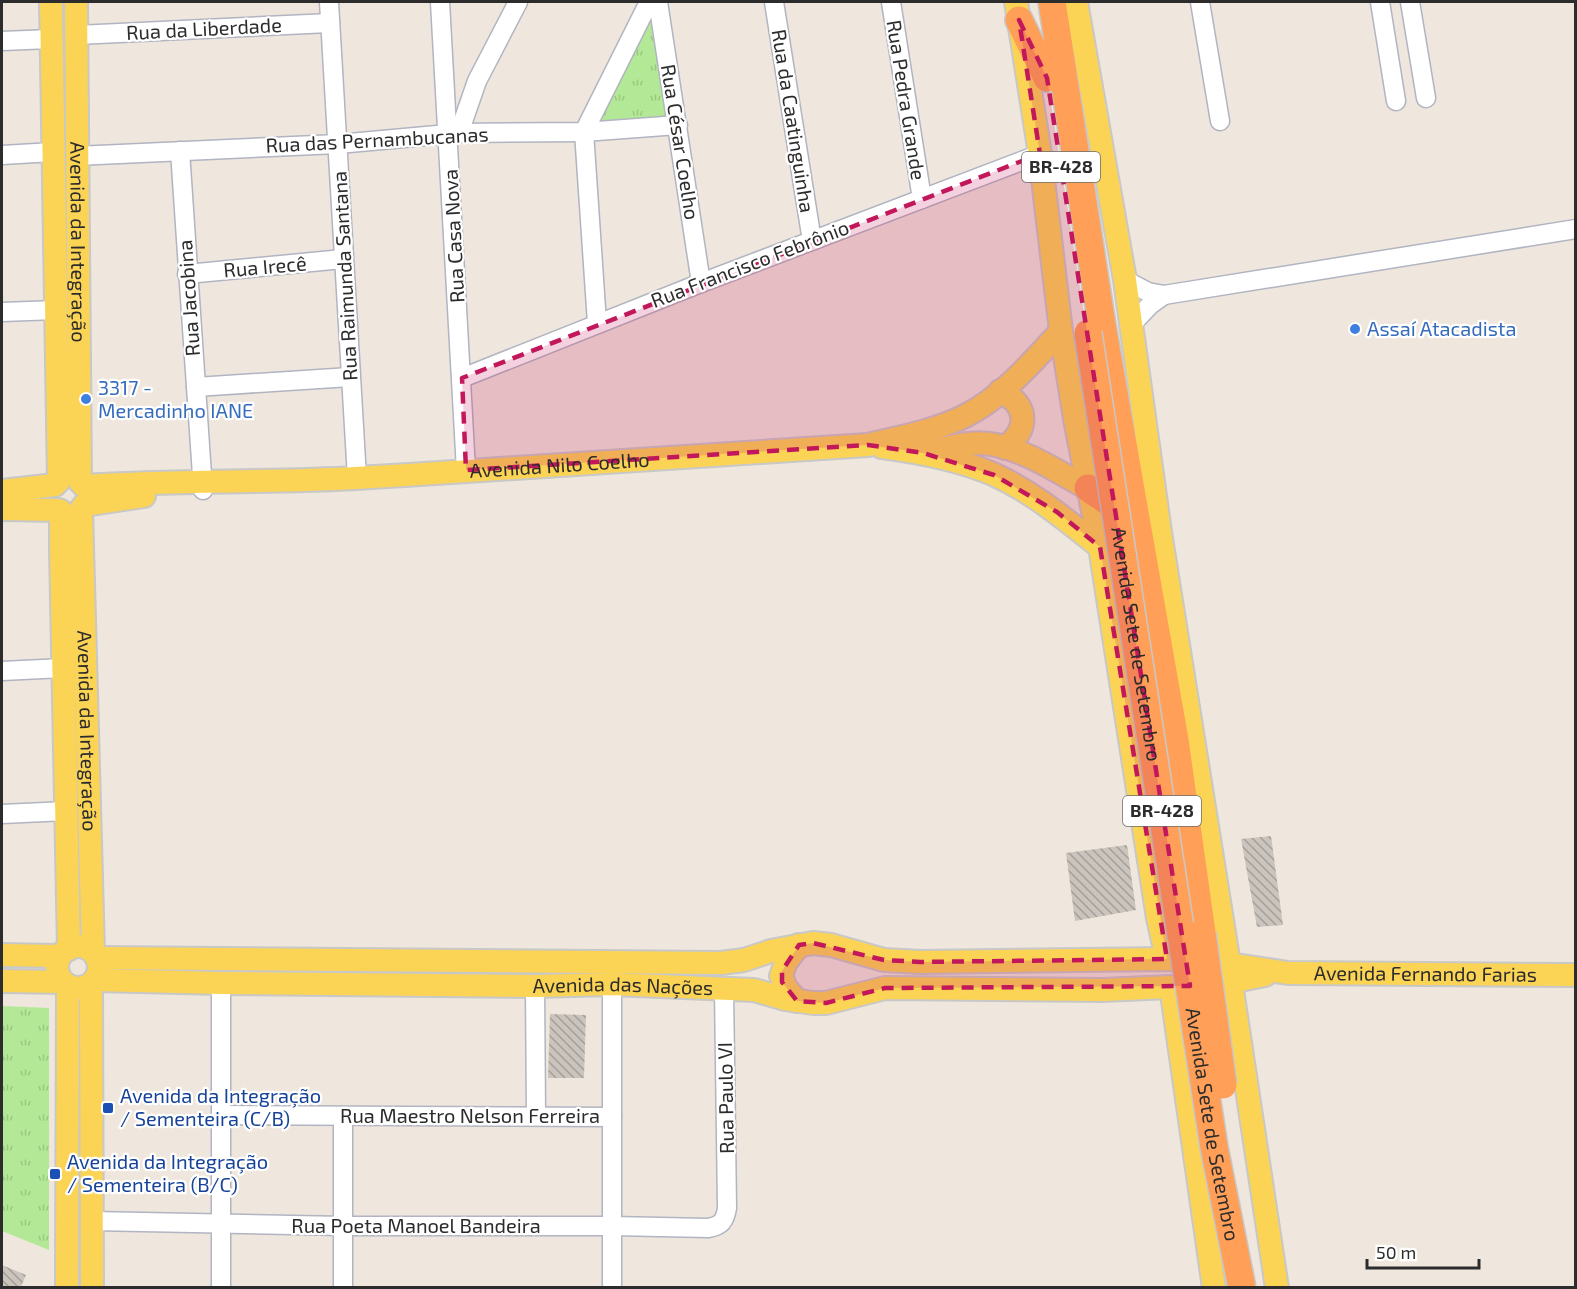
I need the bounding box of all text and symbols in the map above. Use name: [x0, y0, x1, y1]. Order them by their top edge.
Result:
street label: Rua da Liberdade: [125, 12, 282, 44]
street label: Rua Pedra Grande: [882, 18, 932, 182]
street label: Rua da Caatinguinha: [768, 27, 820, 214]
street label: Rua César Coelho: [657, 62, 705, 221]
street label: Rua das Pernambucanas: [265, 121, 489, 157]
street label: Avenida da Integração: [66, 141, 92, 343]
road number: BR-428: [1022, 152, 1100, 182]
street label: Rua Casa Nova: [438, 169, 468, 304]
street label: Rua Raimunda Santana: [327, 171, 361, 382]
street label: Rua Francisco Febrônio: [647, 214, 852, 312]
street label: Rua Jacobina: [172, 239, 204, 357]
street label: Rua Irecê: [222, 250, 307, 282]
place label: Assaí Atacadista: [1367, 316, 1516, 340]
marker: Assaí Atacadista: [1348, 322, 1362, 336]
place label: 3317 - Mercadinho IANE: [98, 375, 253, 422]
marker: 3317 - Mercadinho IANE: [79, 392, 93, 406]
street label: Avenida Nilo Coelho: [469, 446, 650, 482]
street label: Avenida Sete de Setembro: [1107, 525, 1167, 763]
street label: Avenida da Integração: [73, 630, 103, 832]
road number: BR-428: [1123, 796, 1201, 826]
street label: Avenida Fernando Farias: [1314, 960, 1537, 986]
street label: Avenida das Nações: [532, 971, 714, 999]
street label: Avenida Sete de Setembro: [1182, 1006, 1245, 1243]
street label: Rua Paulo VI: [712, 1042, 738, 1154]
place label: Avenida da Integração / Sementeira (C/B): [120, 1083, 321, 1130]
marker: Avenida da Integração / Sementeira (C/B): [101, 1101, 115, 1115]
street label: Rua Maestro Nelson Ferreira: [340, 1103, 600, 1127]
place label: Avenida da Integração / Sementeira (B/C): [67, 1149, 268, 1196]
marker: Avenida da Integração / Sementeira (B/C): [48, 1167, 62, 1181]
street label: Rua Poeta Manoel Bandeira: [291, 1213, 541, 1237]
scale bar: [1367, 1232, 1480, 1270]
text: 50 m: [1376, 1241, 1416, 1263]

